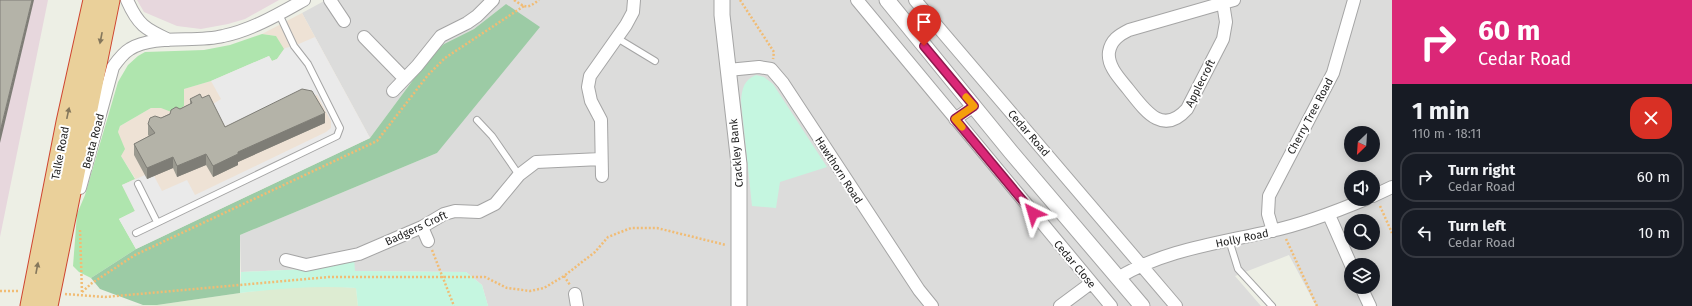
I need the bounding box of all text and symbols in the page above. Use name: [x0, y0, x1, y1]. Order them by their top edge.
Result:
pin: [907, 5, 941, 46]
icon: arrive: [913, 11, 935, 33]
text: 60 m: [1478, 14, 1540, 47]
icon: right: [1412, 16, 1464, 68]
one-way arrow: [98, 32, 104, 44]
text: Cedar Road: [1478, 48, 1571, 70]
street label: Applecroft: [1183, 57, 1218, 109]
street label: Cherry Tree Road: [1285, 76, 1336, 157]
text: 1 min: [1412, 97, 1470, 125]
button: close: [1630, 97, 1672, 139]
one-way arrow: [65, 106, 71, 119]
street label: Cedar Road: [1005, 108, 1052, 159]
street label: Beata Road: [80, 112, 107, 170]
street label: Crackley Bank: [727, 118, 746, 188]
street label: Talke Road: [49, 125, 72, 181]
north arrow: [1344, 126, 1380, 162]
map controls: [1344, 126, 1380, 294]
text: 110 m · 18:11: [1412, 126, 1481, 141]
street label: Hawthorn Road: [812, 134, 865, 206]
text: Turn right: [1448, 161, 1515, 179]
icon: right: [1414, 166, 1436, 188]
text: 60 m: [1637, 168, 1670, 186]
button: sound: [1344, 170, 1380, 206]
text: Cedar Road: [1448, 179, 1515, 194]
position arrow: [1012, 192, 1054, 234]
street label: Badgers Croft: [383, 208, 449, 248]
button: search: [1344, 214, 1380, 250]
text: Turn left: [1448, 217, 1506, 235]
icon: left: [1414, 222, 1436, 244]
text: 10 m: [1638, 224, 1670, 242]
street label: Holly Road: [1214, 227, 1270, 250]
text: Cedar Road: [1448, 235, 1515, 250]
street label: Cedar Close: [1051, 238, 1098, 291]
button: layers: [1344, 258, 1380, 294]
one-way arrow: [35, 262, 41, 274]

